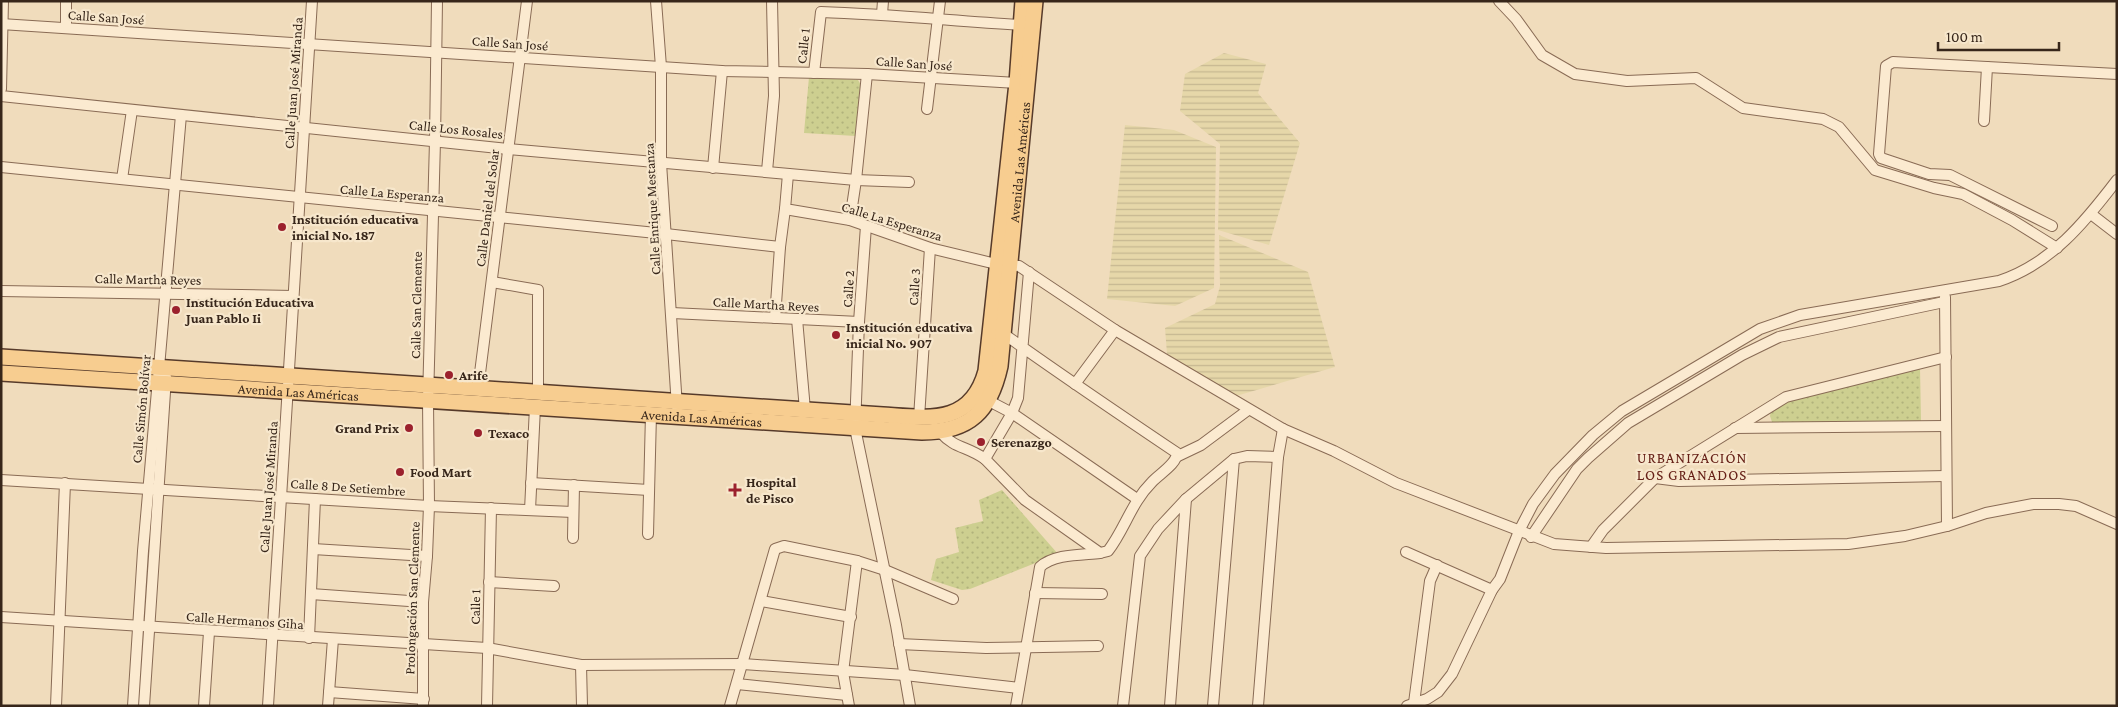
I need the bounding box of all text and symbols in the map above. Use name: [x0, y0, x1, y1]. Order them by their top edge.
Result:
street label: Calle San José: [67, 6, 145, 28]
street label: Calle Juan José Miranda: [280, 16, 306, 150]
scale bar: [1938, 20, 2059, 52]
street label: Calle 1: [793, 27, 813, 64]
text: 100 m: [1946, 29, 1983, 45]
street label: Calle San José: [471, 32, 549, 54]
street label: Calle San José: [875, 52, 953, 74]
street label: Avenida Las Américas: [1006, 101, 1033, 223]
street label: Calle Los Rosales: [408, 116, 504, 142]
street label: Calle Enrique Mestanza: [641, 142, 663, 275]
street label: Calle Daniel del Solar: [472, 148, 502, 268]
street label: Calle La Esperanza: [339, 180, 445, 206]
street label: Calle La Esperanza: [840, 198, 945, 244]
place label: Institución educativa inicial No. 187: [292, 211, 419, 243]
marker: Institución educativa inicial No. 187: [276, 221, 288, 233]
street label: Calle San Clemente: [407, 251, 425, 359]
street label: Calle 3: [905, 268, 923, 306]
street label: Calle 2: [839, 269, 857, 308]
street label: Calle Martha Reyes: [94, 270, 202, 288]
street label: Calle Martha Reyes: [712, 293, 820, 315]
place label: Institución Educativa Juan Pablo Ii: [184, 294, 314, 326]
marker: Institución Educativa Juan Pablo Ii: [170, 304, 182, 316]
place label: Institución educativa inicial No. 907: [846, 319, 973, 351]
marker: Institución educativa inicial No. 907: [830, 329, 842, 341]
street label: Calle Simón Bolívar: [128, 354, 154, 464]
place label: Arife: [458, 367, 488, 383]
marker: Arife: [443, 369, 455, 381]
street label: Avenida Las Américas: [237, 380, 359, 404]
street label: Avenida Las Américas: [641, 406, 763, 430]
street label: Calle Juan José Miranda: [255, 420, 281, 554]
place label: Grand Prix: [335, 420, 400, 436]
marker: Grand Prix: [403, 422, 415, 434]
place label: Texaco: [488, 425, 529, 441]
marker: Texaco: [472, 427, 484, 439]
place label: Serenazgo: [991, 434, 1052, 450]
marker: Serenazgo: [975, 436, 987, 448]
district label: URBANIZACIÓN LOS GRANADOS: [1637, 450, 1747, 483]
place label: Food Mart: [410, 464, 472, 480]
marker: Food Mart: [394, 466, 406, 478]
place label: Hospital de Pisco: [746, 474, 796, 506]
street label: Calle 8 De Setiembre: [290, 475, 406, 499]
marker: Hospital de Pisco: [728, 483, 742, 497]
street label: Prolongación San Clemente: [401, 521, 423, 675]
street label: Calle 1: [467, 589, 483, 625]
street label: Calle Hermanos Giha: [186, 608, 305, 632]

